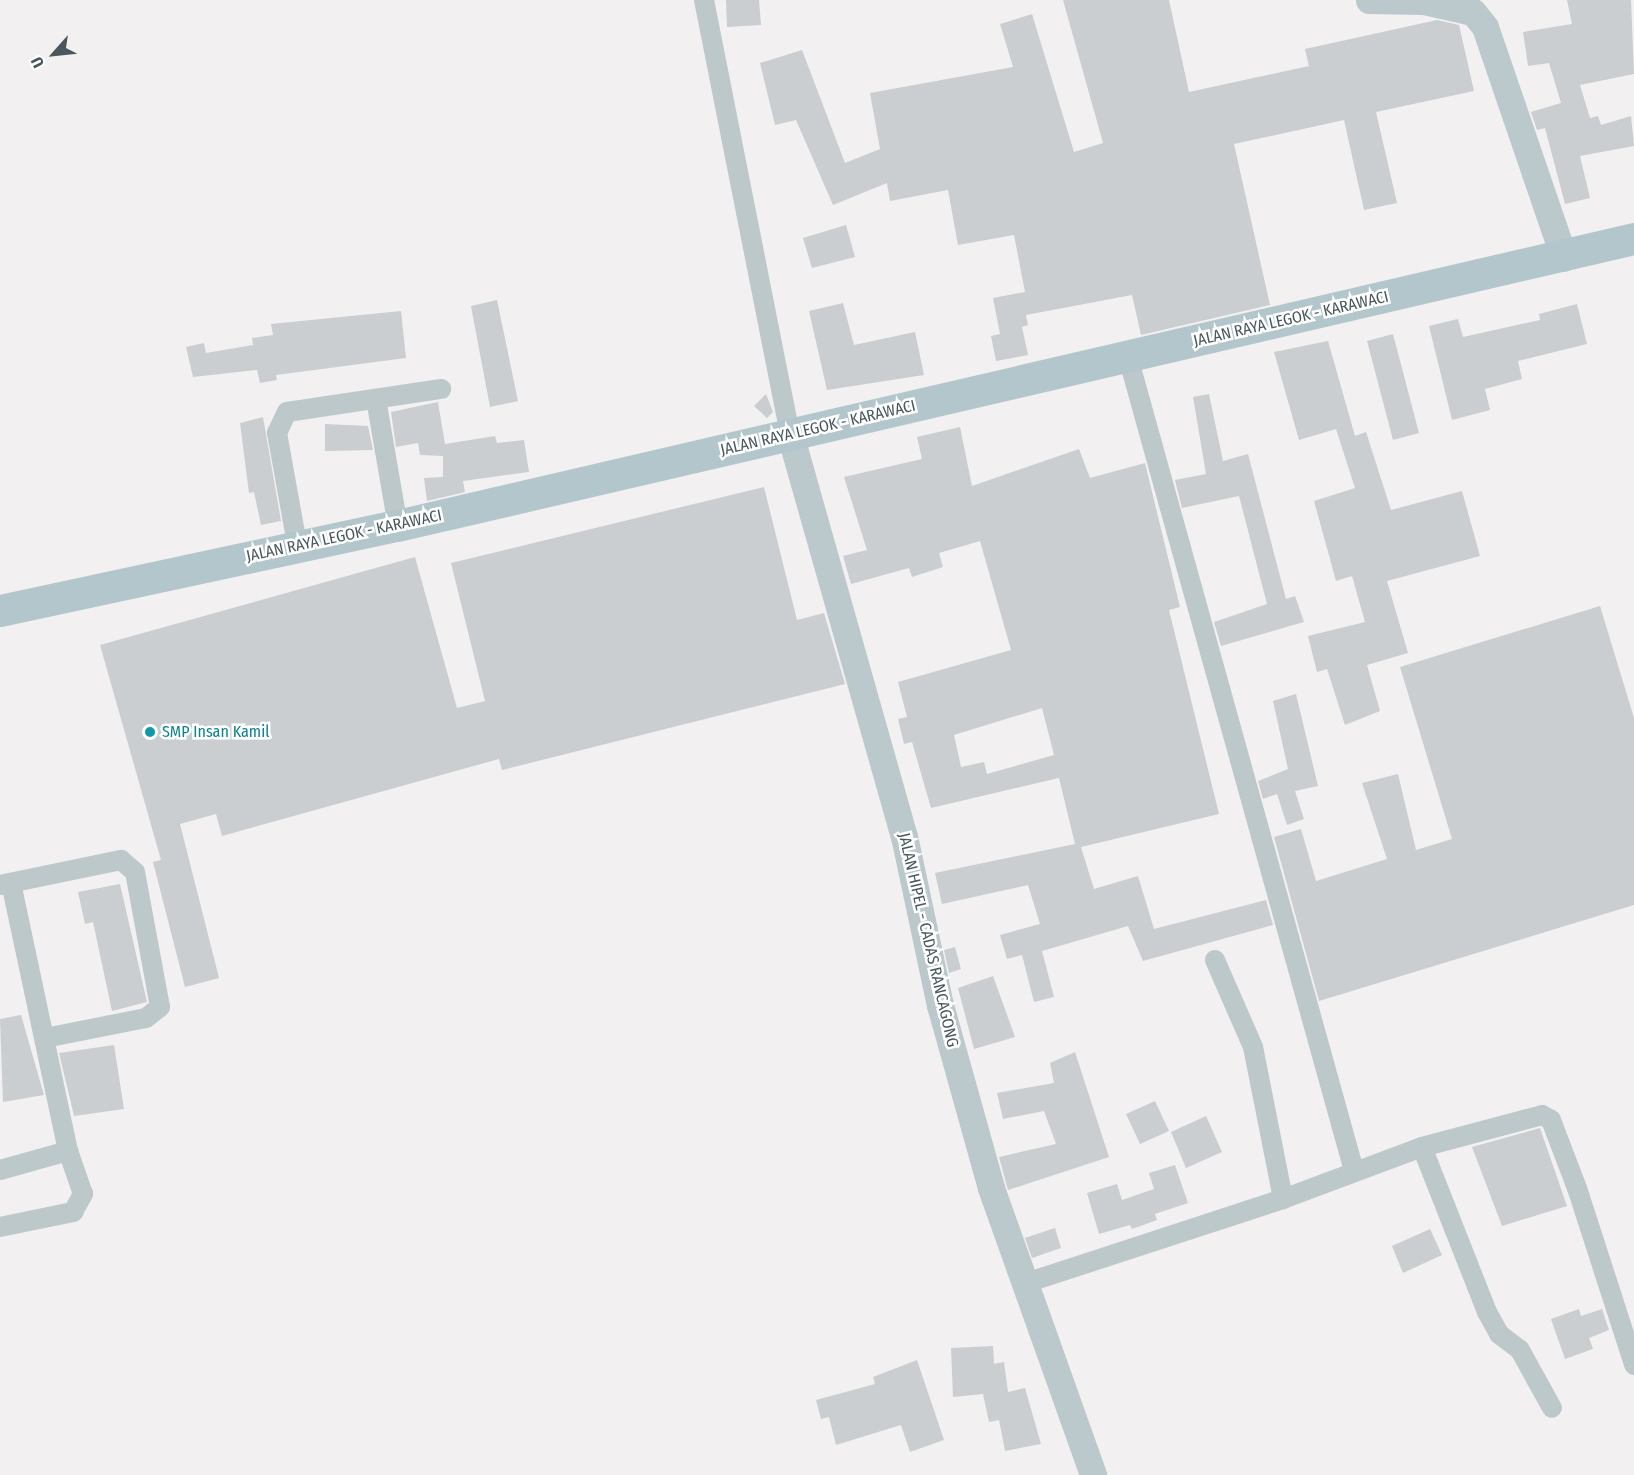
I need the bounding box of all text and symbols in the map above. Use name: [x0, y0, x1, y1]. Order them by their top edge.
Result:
north arrow: [24, 24, 84, 84]
text: U: [27, 54, 48, 71]
street label: JALAN RAYA LEGOK - KARAWACI: [1192, 287, 1390, 351]
street label: JALAN RAYA LEGOK - KARAWACI: [719, 396, 917, 460]
street label: JALAN RAYA LEGOK - KARAWACI: [244, 506, 444, 566]
place label: SMP Insan Kamil: [162, 722, 269, 742]
marker: SMP Insan Kamil: [143, 725, 157, 739]
street label: JALAN HIPEL - CADAS RANCAGONG: [894, 831, 962, 1049]

